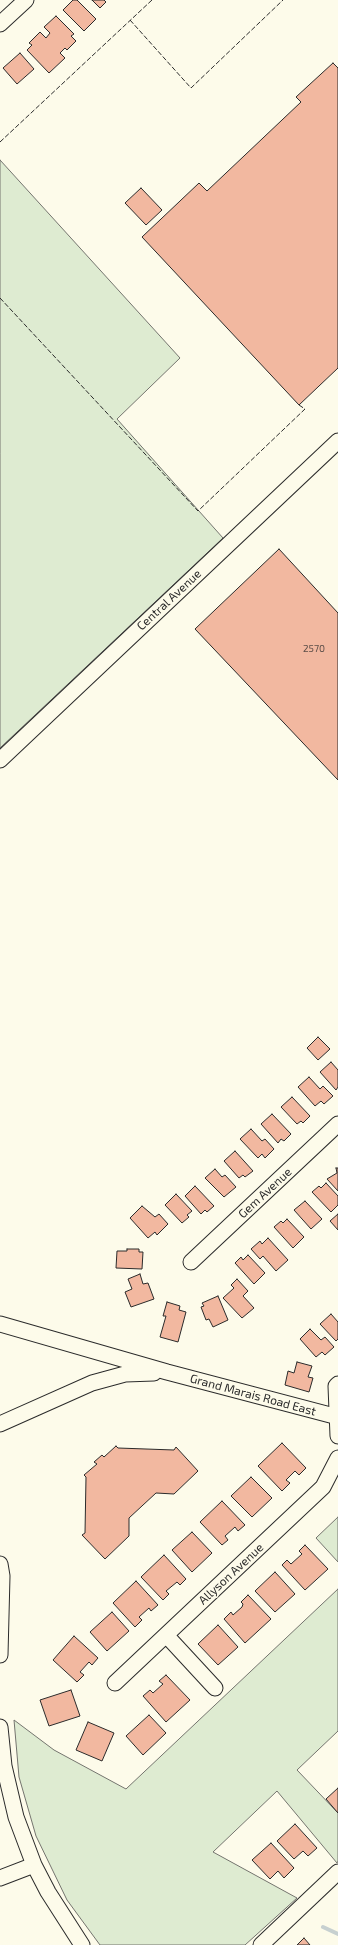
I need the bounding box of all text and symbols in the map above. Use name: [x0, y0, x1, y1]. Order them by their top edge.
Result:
street label: Central Avenue: [134, 567, 204, 633]
house number: 2570: [303, 643, 325, 655]
street label: Gem Avenue: [235, 1165, 295, 1221]
street label: Grand Marais Road East: [188, 1371, 318, 1419]
street label: Allyson Avenue: [196, 1540, 266, 1608]

